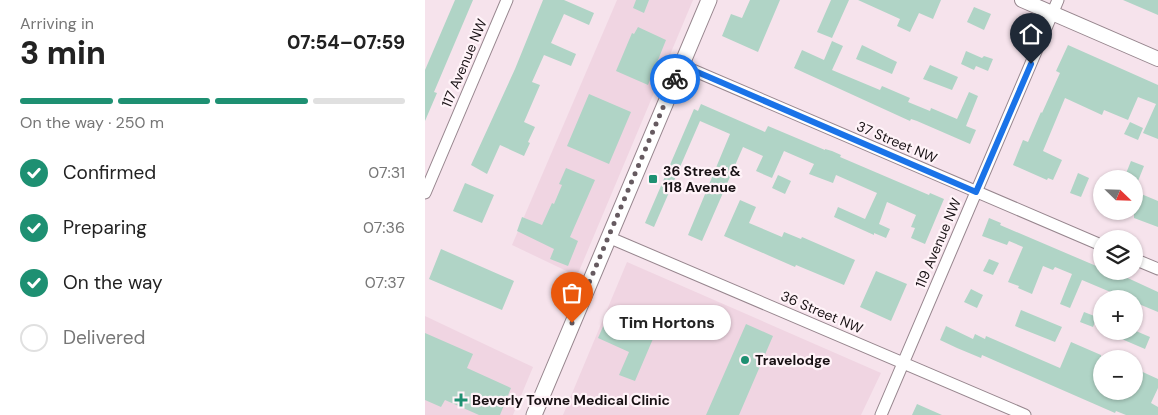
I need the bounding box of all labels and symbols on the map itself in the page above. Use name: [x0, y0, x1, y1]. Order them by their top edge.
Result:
pin: [1010, 13, 1052, 64]
street label: 117 Avenue NW: [437, 16, 491, 110]
courier: [650, 54, 700, 104]
street label: 37 Street NW: [854, 117, 940, 167]
place label: 36 Street & 118 Avenue: [663, 162, 741, 196]
north arrow: [1093, 170, 1143, 220]
marker: 36 Street & 118 Avenue: [647, 173, 659, 185]
street label: 119 Avenue NW: [911, 195, 965, 291]
pin: [551, 272, 593, 323]
street label: 36 Street NW: [778, 287, 866, 338]
callout: Tim Hortons: [602, 306, 729, 340]
place label: Travelodge: [755, 351, 830, 369]
marker: Travelodge: [739, 354, 751, 366]
place label: Beverly Towne Medical Clinic: [472, 391, 670, 409]
marker: Beverly Towne Medical Clinic: [454, 393, 468, 407]

